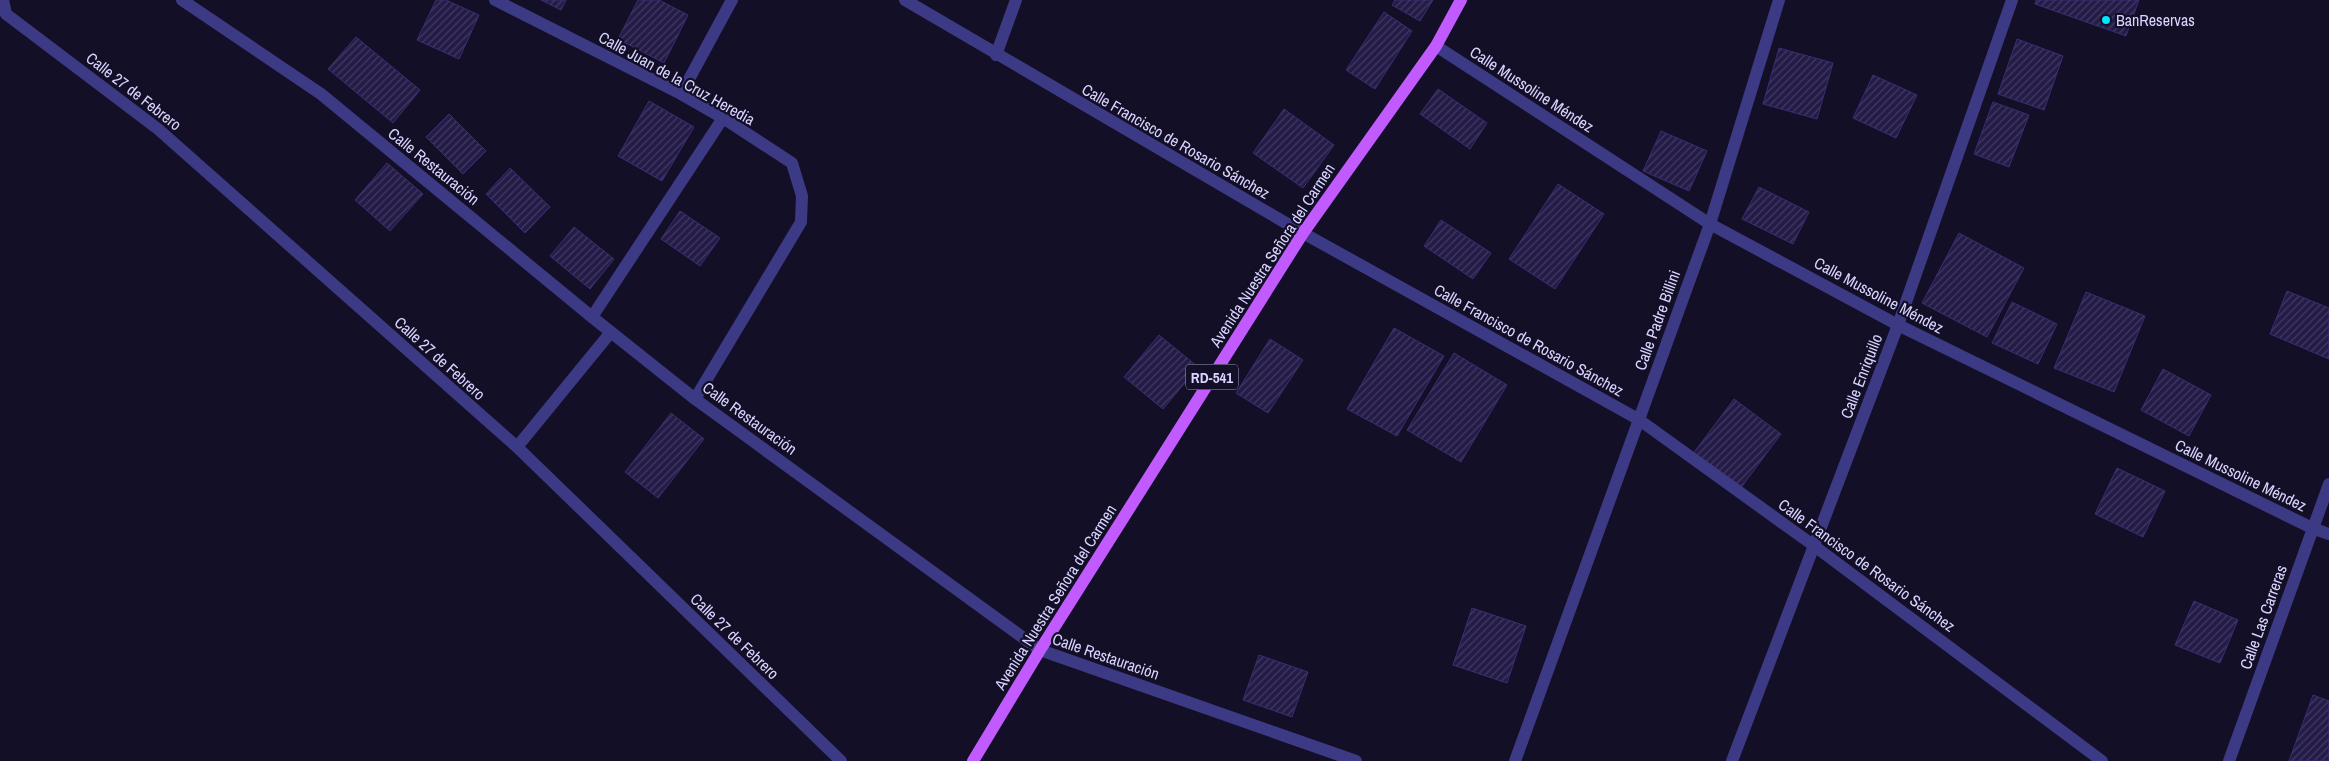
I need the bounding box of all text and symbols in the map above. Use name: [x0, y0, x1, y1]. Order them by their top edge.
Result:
place label: BanReservas: [2116, 9, 2195, 31]
marker: BanReservas: [2100, 14, 2112, 26]
street label: Calle Juan de la Cruz Heredia: [595, 26, 760, 131]
street label: Calle Mussoline Méndez: [1466, 41, 1599, 138]
street label: Calle 27 de Febrero: [82, 47, 186, 135]
street label: Calle Francisco de Rosario Sánchez: [1078, 78, 1274, 204]
street label: Calle Restauración: [384, 122, 484, 210]
street label: Avenida Nuestra Señora del Carmen: [1204, 159, 1340, 352]
street label: Calle Mussoline Méndez: [1810, 252, 1948, 339]
street label: Calle Padre Billini: [1629, 267, 1685, 373]
street label: Calle Francisco de Rosario Sánchez: [1430, 279, 1628, 402]
street label: Calle 27 de Febrero: [390, 311, 490, 405]
street label: Calle Enriquillo: [1835, 331, 1887, 421]
road number: RD-541: [1186, 364, 1238, 390]
street label: Calle Restauración: [698, 376, 802, 460]
street label: Calle Mussoline Méndez: [2172, 434, 2311, 517]
street label: Calle Francisco de Rosario Sánchez: [1774, 493, 1960, 637]
street label: Avenida Nuestra Señora del Carmen: [988, 500, 1121, 695]
street label: Calle Las Carreras: [2234, 562, 2292, 672]
street label: Calle 27 de Febrero: [686, 588, 784, 684]
street label: Calle Restauración: [1050, 627, 1162, 685]

